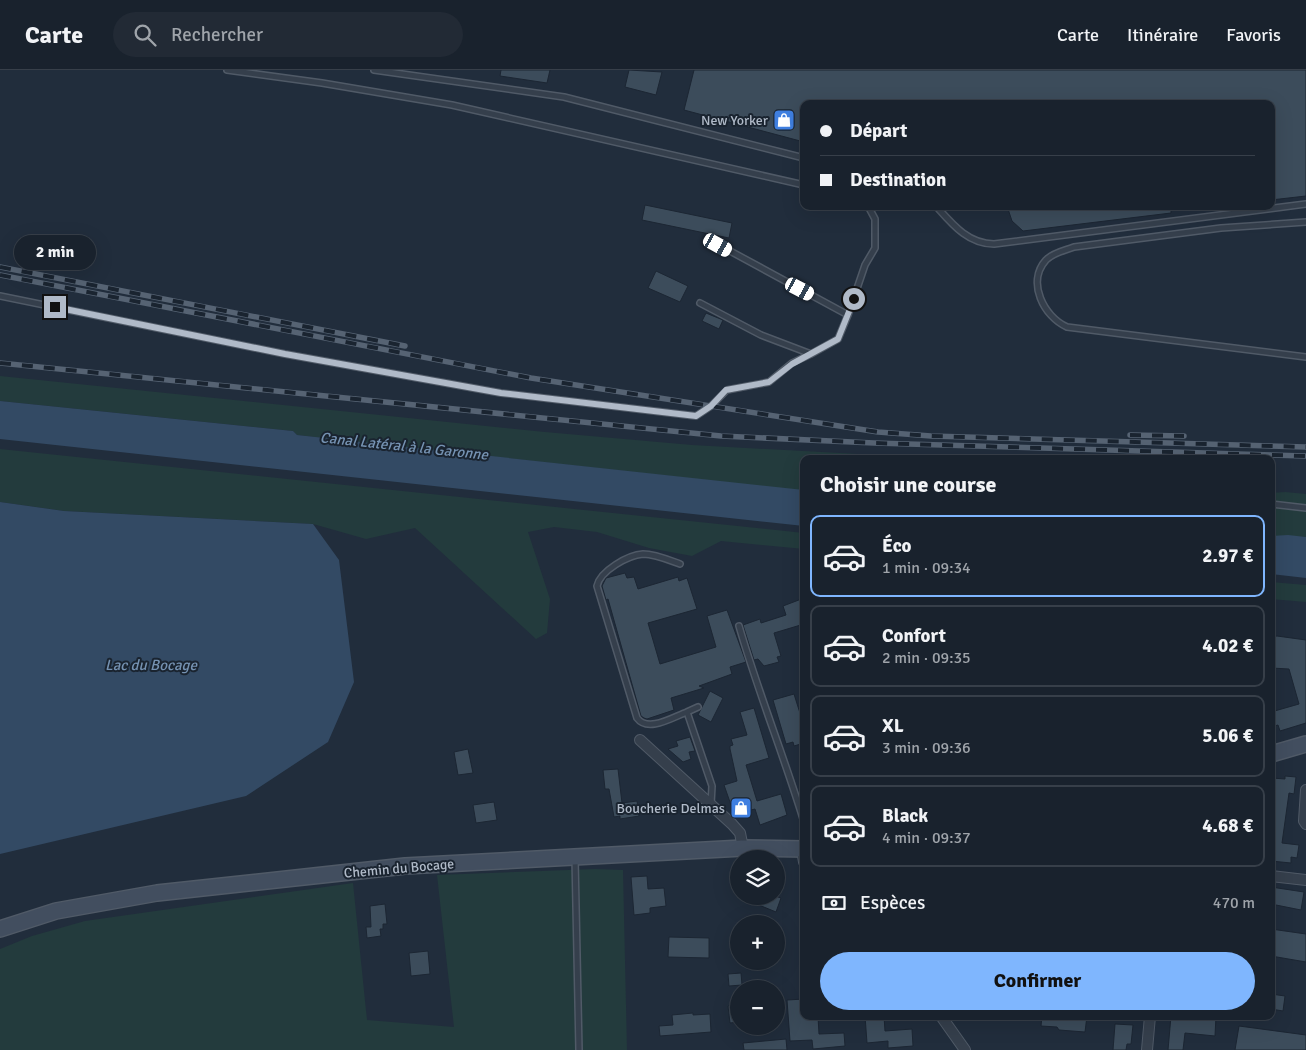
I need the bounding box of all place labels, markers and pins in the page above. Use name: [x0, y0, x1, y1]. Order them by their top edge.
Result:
shop icon: New Yorker: [772, 108, 796, 132]
place label: New Yorker: [701, 112, 769, 129]
shop icon: Boucherie Delmas: [729, 796, 753, 820]
place label: Boucherie Delmas: [617, 800, 725, 817]

